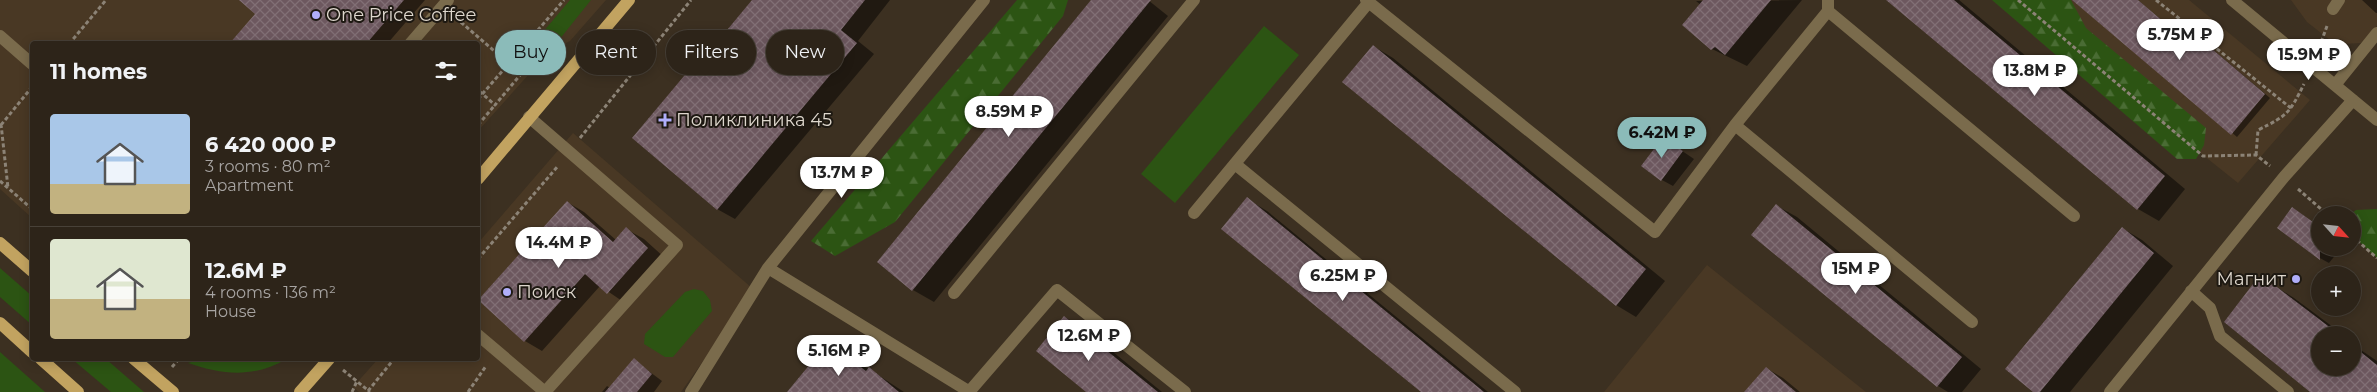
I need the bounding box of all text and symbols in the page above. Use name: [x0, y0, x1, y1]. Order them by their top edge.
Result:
place label: One Price Coffee: [326, 4, 476, 26]
marker: One Price Coffee: [310, 9, 322, 21]
pin: 5.75M ₽: [2134, 18, 2226, 61]
text: 5.75M ₽: [2148, 25, 2212, 44]
chip: Buy: [495, 30, 566, 75]
chip: Rent: [576, 30, 656, 75]
chip: Filters: [666, 30, 756, 75]
chip: New: [766, 30, 844, 75]
pin: 15.9M ₽: [2263, 38, 2355, 81]
text: 15.9M ₽: [2278, 45, 2340, 64]
pin: 13.8M ₽: [1989, 54, 2081, 97]
icon: filters: [432, 57, 460, 85]
text: 11 homes: [50, 59, 147, 84]
text: 13.8M ₽: [2004, 61, 2066, 80]
pin: 8.59M ₽: [963, 96, 1055, 138]
text: 8.59M ₽: [976, 102, 1042, 121]
place label: Поликлиника 45: [676, 109, 832, 131]
marker: Поликлиника 45: [658, 113, 672, 127]
pin: 6.42M ₽: [1616, 116, 1708, 159]
text: 6.42M ₽: [1628, 123, 1696, 142]
text: 6 420 000 ₽: [205, 132, 336, 157]
icon: home: [90, 134, 150, 194]
pin: 13.7M ₽: [796, 156, 888, 199]
text: 3 rooms · 80 m²: [205, 157, 331, 176]
text: 13.7M ₽: [811, 163, 873, 182]
text: Apartment: [205, 176, 294, 195]
north arrow: [2311, 206, 2361, 256]
map controls: [2311, 206, 2361, 376]
pin: 14.4M ₽: [513, 226, 605, 269]
text: 14.4M ₽: [526, 233, 592, 252]
pin: 15M ₽: [1821, 252, 1891, 295]
text: 12.6M ₽: [205, 258, 287, 283]
icon: home: [90, 259, 150, 319]
text: 15M ₽: [1832, 259, 1880, 278]
pin: 6.25M ₽: [1297, 260, 1389, 302]
text: 6.25M ₽: [1310, 266, 1376, 285]
button: +: [2311, 266, 2361, 316]
place label: Магнит: [2217, 268, 2286, 290]
marker: Магнит: [2290, 273, 2302, 285]
place label: Поиск: [517, 281, 577, 303]
text: 4 rooms · 136 m²: [205, 283, 336, 302]
marker: Поиск: [501, 286, 513, 298]
text: House: [205, 302, 256, 321]
pin: 12.6M ₽: [1043, 320, 1135, 362]
text: 12.6M ₽: [1058, 326, 1120, 345]
button: −: [2311, 326, 2361, 376]
pin: 5.16M ₽: [793, 334, 885, 377]
text: 5.16M ₽: [808, 341, 870, 360]

